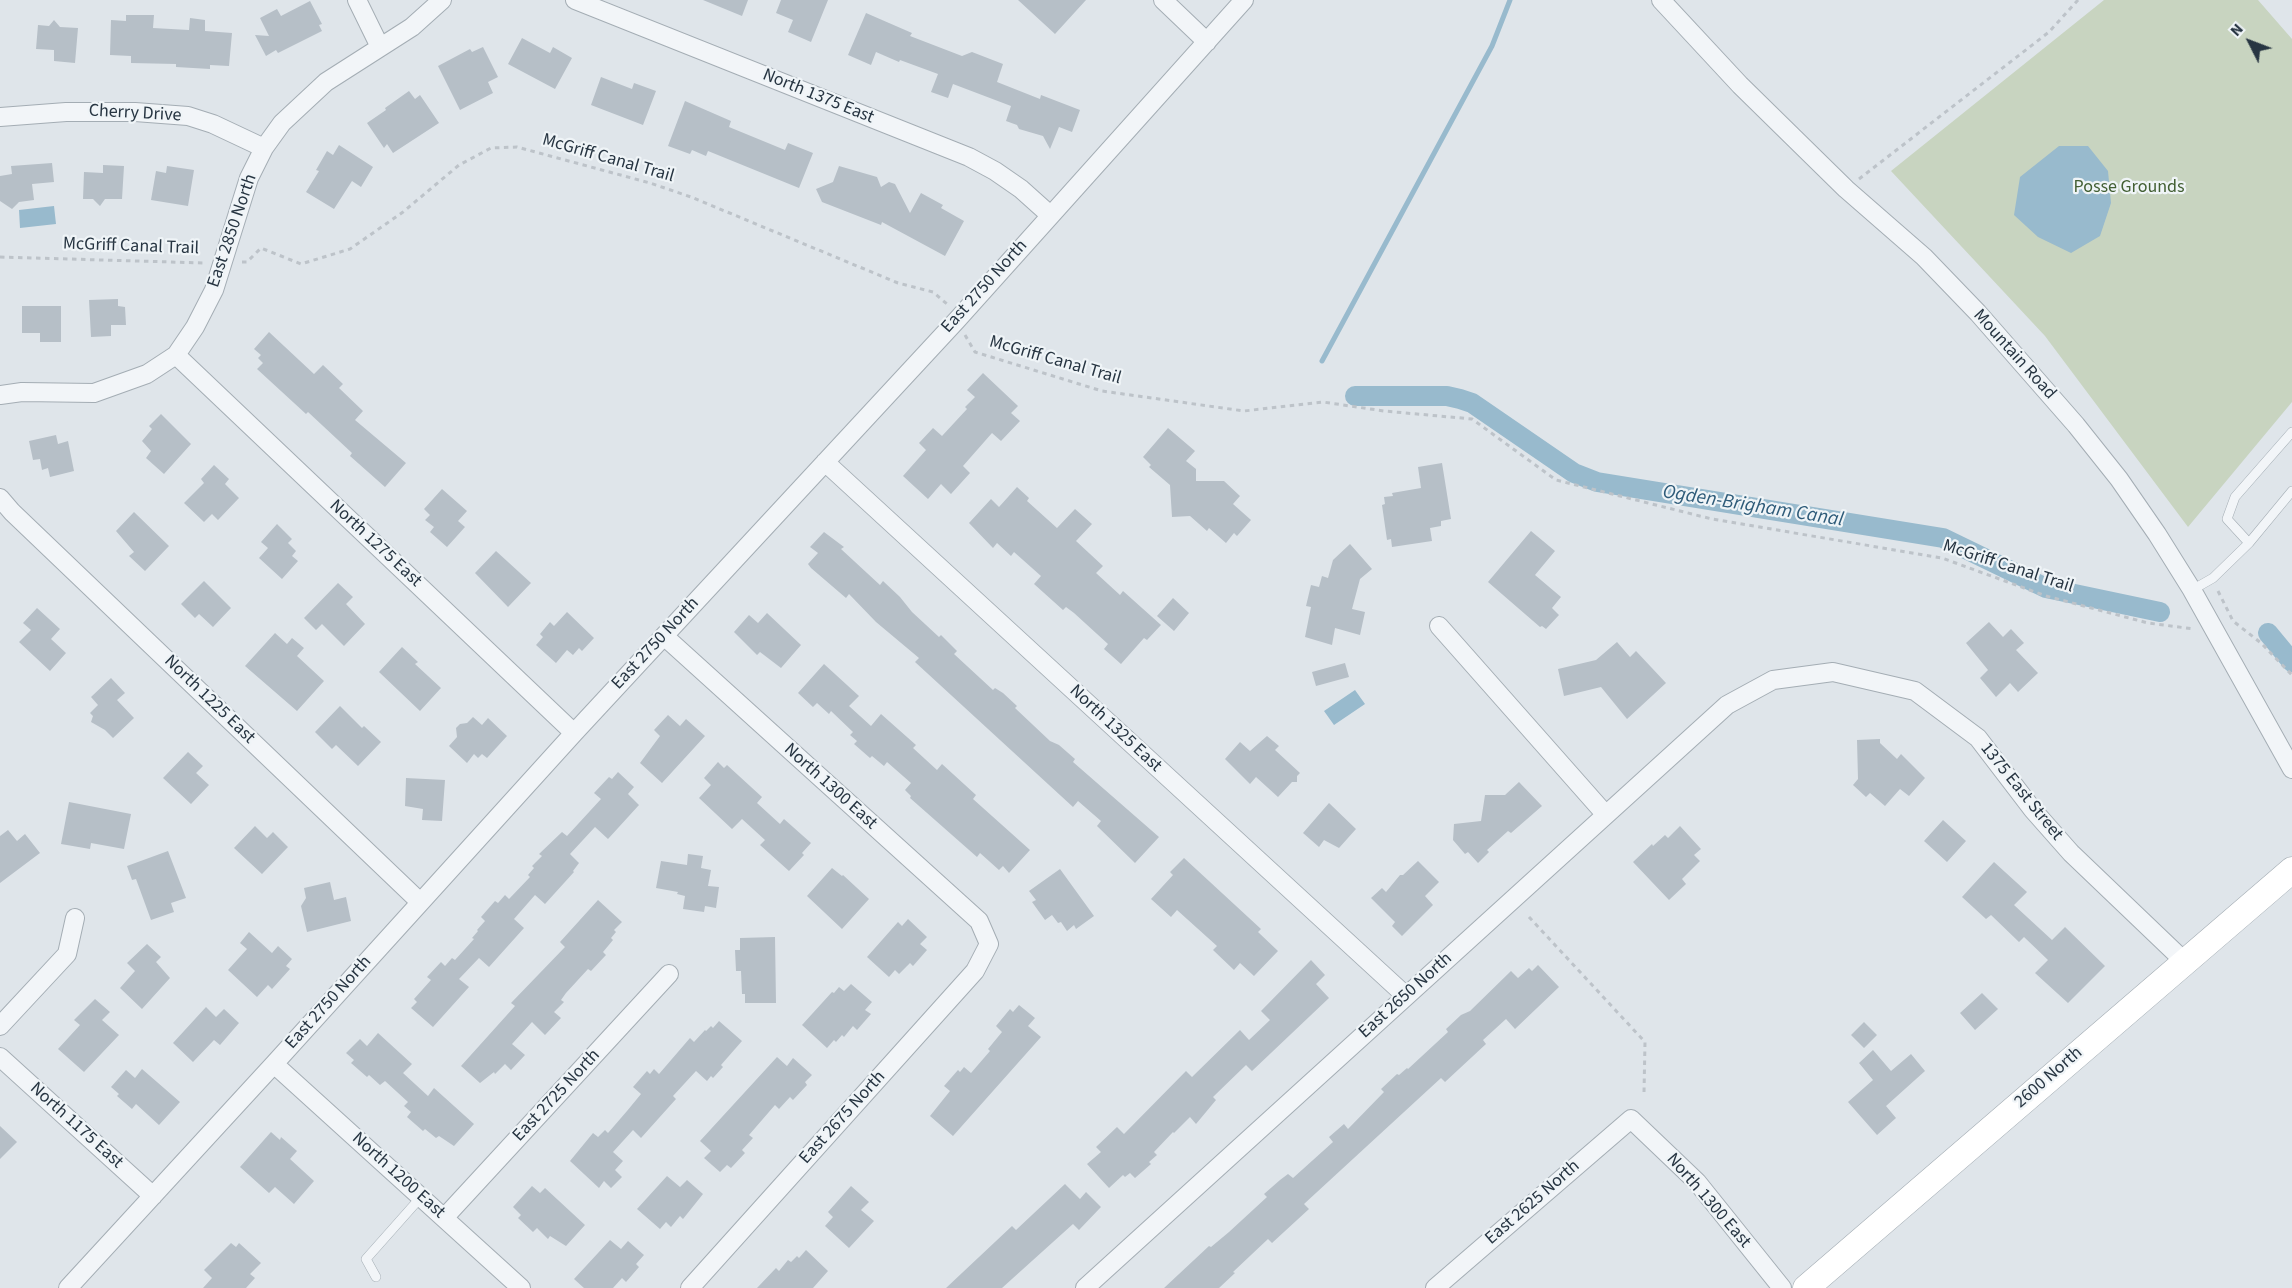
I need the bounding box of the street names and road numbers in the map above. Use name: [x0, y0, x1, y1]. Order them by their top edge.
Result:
street label: North 1375 East: [759, 65, 877, 129]
street label: Cherry Drive: [88, 101, 182, 127]
street label: McGriff Canal Trail: [540, 130, 676, 188]
street label: East 2850 North: [204, 172, 262, 290]
street label: McGriff Canal Trail: [63, 234, 199, 260]
street label: East 2750 North: [937, 236, 1033, 338]
street label: Mountain Road: [1968, 306, 2060, 404]
street label: McGriff Canal Trail: [987, 332, 1123, 390]
street label: North 1275 East: [324, 496, 426, 592]
street label: McGriff Canal Trail: [1940, 536, 2076, 598]
street label: East 2750 North: [608, 593, 704, 695]
street label: North 1225 East: [159, 651, 259, 749]
street label: North 1325 East: [1064, 681, 1166, 777]
street label: North 1300 East: [779, 739, 881, 835]
street label: 1375 East Street: [1975, 739, 2067, 845]
street label: East 2650 North: [1355, 948, 1457, 1044]
street label: East 2750 North: [281, 952, 377, 1054]
street label: 2600 North: [2011, 1043, 2087, 1113]
street label: East 2725 North: [509, 1045, 605, 1147]
street label: East 2675 North: [795, 1067, 891, 1169]
street label: North 1175 East: [25, 1078, 127, 1174]
street label: North 1200 East: [347, 1128, 449, 1224]
street label: North 1300 East: [1661, 1149, 1755, 1253]
street label: East 2625 North: [1481, 1156, 1585, 1250]

